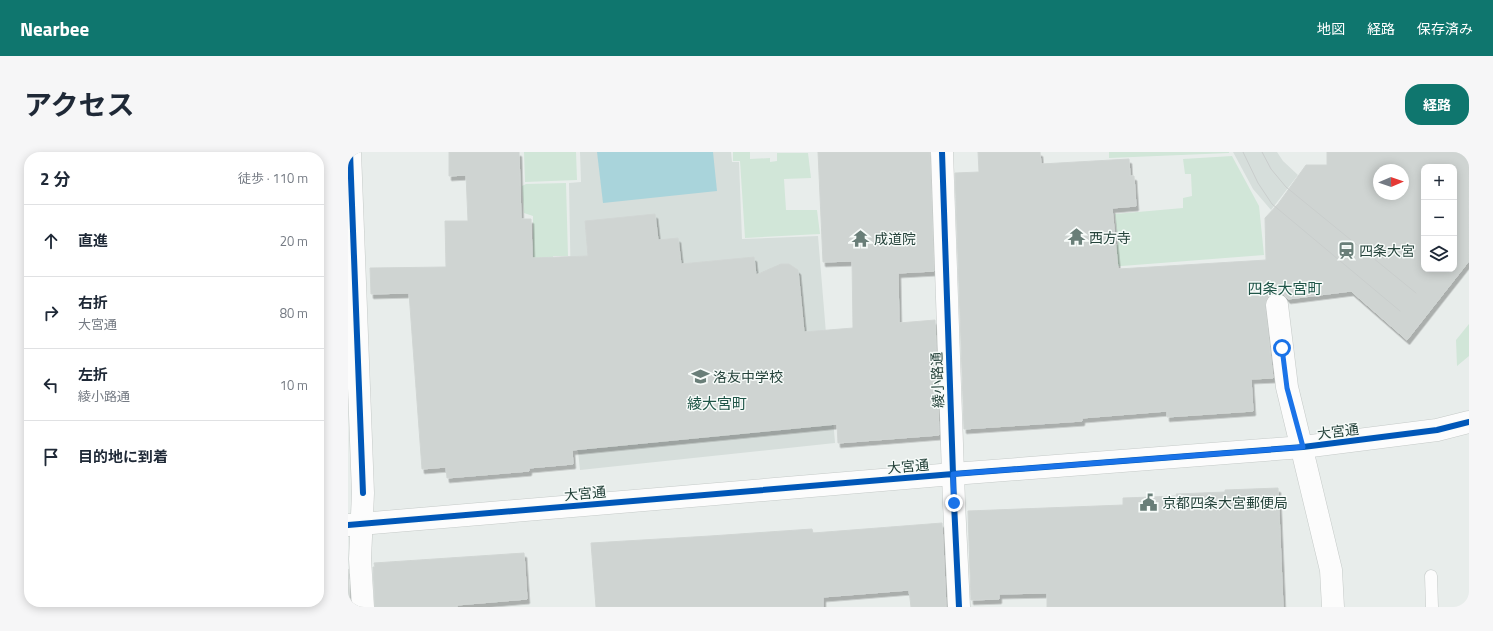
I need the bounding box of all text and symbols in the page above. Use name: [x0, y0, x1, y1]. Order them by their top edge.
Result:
text: Nearbee: [20, 14, 89, 43]
text: 地図: [1317, 18, 1345, 39]
text: 経路: [1367, 18, 1395, 39]
text: 保存済み: [1417, 18, 1473, 39]
text: アクセス: [24, 83, 135, 126]
button: 経路: [1405, 84, 1469, 125]
north arrow: [1373, 164, 1409, 200]
map controls: [1421, 164, 1457, 272]
button: +: [1421, 164, 1457, 200]
text: 2 分: [40, 166, 70, 192]
text: 徒歩 · 110 m: [238, 168, 308, 188]
button: −: [1421, 200, 1457, 236]
temple icon: 西方寺: [1066, 227, 1086, 247]
place label: 西方寺: [1089, 227, 1131, 248]
temple icon: 成道院: [851, 228, 871, 248]
place label: 成道院: [874, 228, 916, 249]
text: 直進: [78, 229, 108, 252]
icon: ahead: [40, 230, 62, 252]
text: 20 m: [280, 231, 308, 251]
button: layers: [1421, 236, 1457, 272]
station icon: 四条大宮: [1336, 240, 1356, 260]
place label: 四条大宮: [1359, 240, 1415, 261]
district label: 四条大宮町: [1247, 277, 1323, 300]
text: 右折: [78, 291, 108, 314]
icon: right: [40, 302, 62, 324]
text: 80 m: [280, 303, 308, 323]
text: 大宮通: [78, 314, 117, 334]
route start: [1273, 339, 1291, 357]
street label: 綾小路通: [926, 352, 948, 408]
text: 左折: [78, 363, 108, 386]
school or university icon: 洛友中学校: [690, 366, 710, 386]
place label: 洛友中学校: [713, 366, 783, 387]
icon: left: [40, 374, 62, 396]
text: 10 m: [280, 375, 308, 395]
text: 綾小路通: [78, 386, 130, 406]
district label: 綾大宮町: [687, 392, 747, 415]
street label: 大宮通: [1316, 418, 1360, 444]
text: 目的地に到着: [78, 445, 168, 468]
icon: arrive: [40, 446, 62, 468]
street label: 大宮通: [886, 454, 930, 478]
street label: 大宮通: [563, 481, 607, 505]
public building icon: 京都四条大宮郵便局: [1139, 492, 1159, 512]
place label: 京都四条大宮郵便局: [1162, 492, 1288, 513]
route end: [945, 494, 963, 512]

